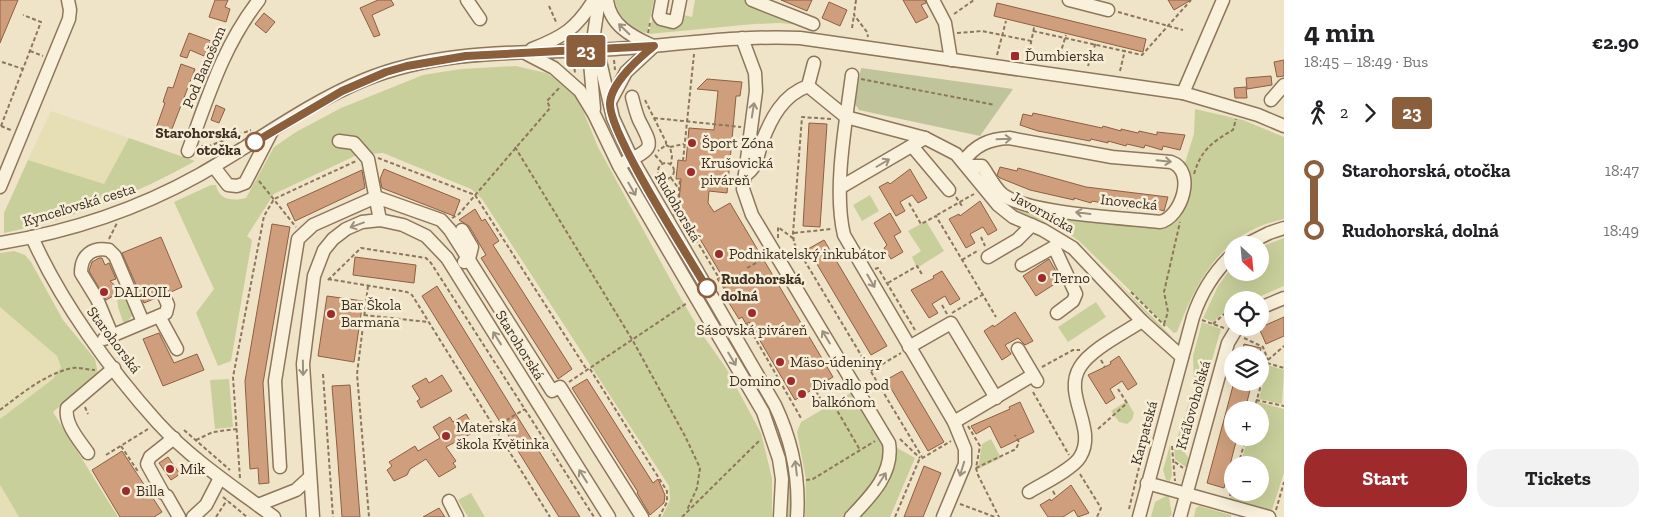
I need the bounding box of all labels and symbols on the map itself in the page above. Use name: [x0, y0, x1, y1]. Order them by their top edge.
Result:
street label: Pod Banošom: [179, 23, 229, 111]
one-way arrow: [617, 23, 630, 35]
line badge: 23: [564, 35, 608, 67]
place label: Ďumbierska: [1025, 47, 1104, 65]
marker: Ďumbierska: [1009, 50, 1021, 62]
one-way arrow: [748, 102, 758, 118]
place label: Starohorská, otočka: [155, 124, 241, 159]
marker: Starohorská, otočka: [245, 132, 265, 152]
place label: Šport Zóna: [702, 134, 773, 152]
one-way arrow: [995, 134, 1011, 144]
marker: Šport Zóna: [686, 137, 698, 149]
place label: Krušovická piváreň: [701, 154, 773, 189]
one-way arrow: [1156, 157, 1172, 166]
one-way arrow: [875, 158, 890, 168]
marker: Krušovická piváreň: [685, 166, 697, 178]
street label: Rudohorská: [651, 169, 705, 245]
street label: Kynceľovská cesta: [21, 179, 137, 231]
one-way arrow: [628, 181, 638, 195]
street label: Javornícka: [1008, 187, 1078, 237]
street label: Inovecká: [1100, 190, 1158, 214]
one-way arrow: [1075, 208, 1091, 218]
one-way arrow: [349, 221, 365, 230]
north arrow: [1224, 236, 1269, 281]
place label: Podnikatelský inkubátor: [729, 245, 887, 263]
marker: Podnikatelský inkubátor: [713, 248, 725, 260]
place label: Terno: [1052, 269, 1090, 287]
place label: Rudohorská, dolná: [721, 270, 805, 305]
marker: Terno: [1036, 272, 1048, 284]
one-way arrow: [866, 273, 876, 288]
marker: Rudohorská, dolná: [697, 278, 717, 298]
place label: DALIOIL: [114, 283, 170, 301]
marker: DALIOIL: [98, 286, 110, 298]
place label: Bar Škola Barmana: [341, 296, 401, 331]
street label: Starohorská: [83, 303, 145, 377]
street label: Starohorská: [491, 307, 549, 383]
marker: Sásovská piváreň: [746, 307, 758, 319]
marker: Bar Škola Barmana: [325, 308, 337, 320]
place label: Sásovská piváreň: [697, 321, 808, 339]
one-way arrow: [820, 330, 830, 344]
one-way arrow: [491, 331, 502, 345]
one-way arrow: [728, 351, 738, 365]
place label: Mäso-údeniny: [790, 353, 882, 371]
marker: Mäso-údeniny: [774, 356, 786, 368]
street label: Kráľovohoľská: [1172, 358, 1214, 452]
one-way arrow: [298, 360, 308, 376]
place label: Domino: [729, 372, 781, 390]
marker: Domino: [785, 375, 797, 387]
place label: Divadlo pod balkónom: [811, 376, 890, 411]
marker: Divadlo pod balkónom: [796, 388, 808, 400]
street label: Karpatská: [1127, 399, 1161, 467]
place label: Materská škola Květinka: [456, 418, 549, 453]
marker: Materská škola Květinka: [440, 430, 452, 442]
place label: Mik: [180, 460, 205, 478]
one-way arrow: [957, 460, 967, 476]
one-way arrow: [791, 461, 801, 477]
marker: Mik: [164, 463, 176, 475]
one-way arrow: [578, 469, 588, 483]
one-way arrow: [877, 473, 887, 487]
place label: Billa: [136, 482, 165, 500]
marker: Billa: [120, 485, 132, 497]

